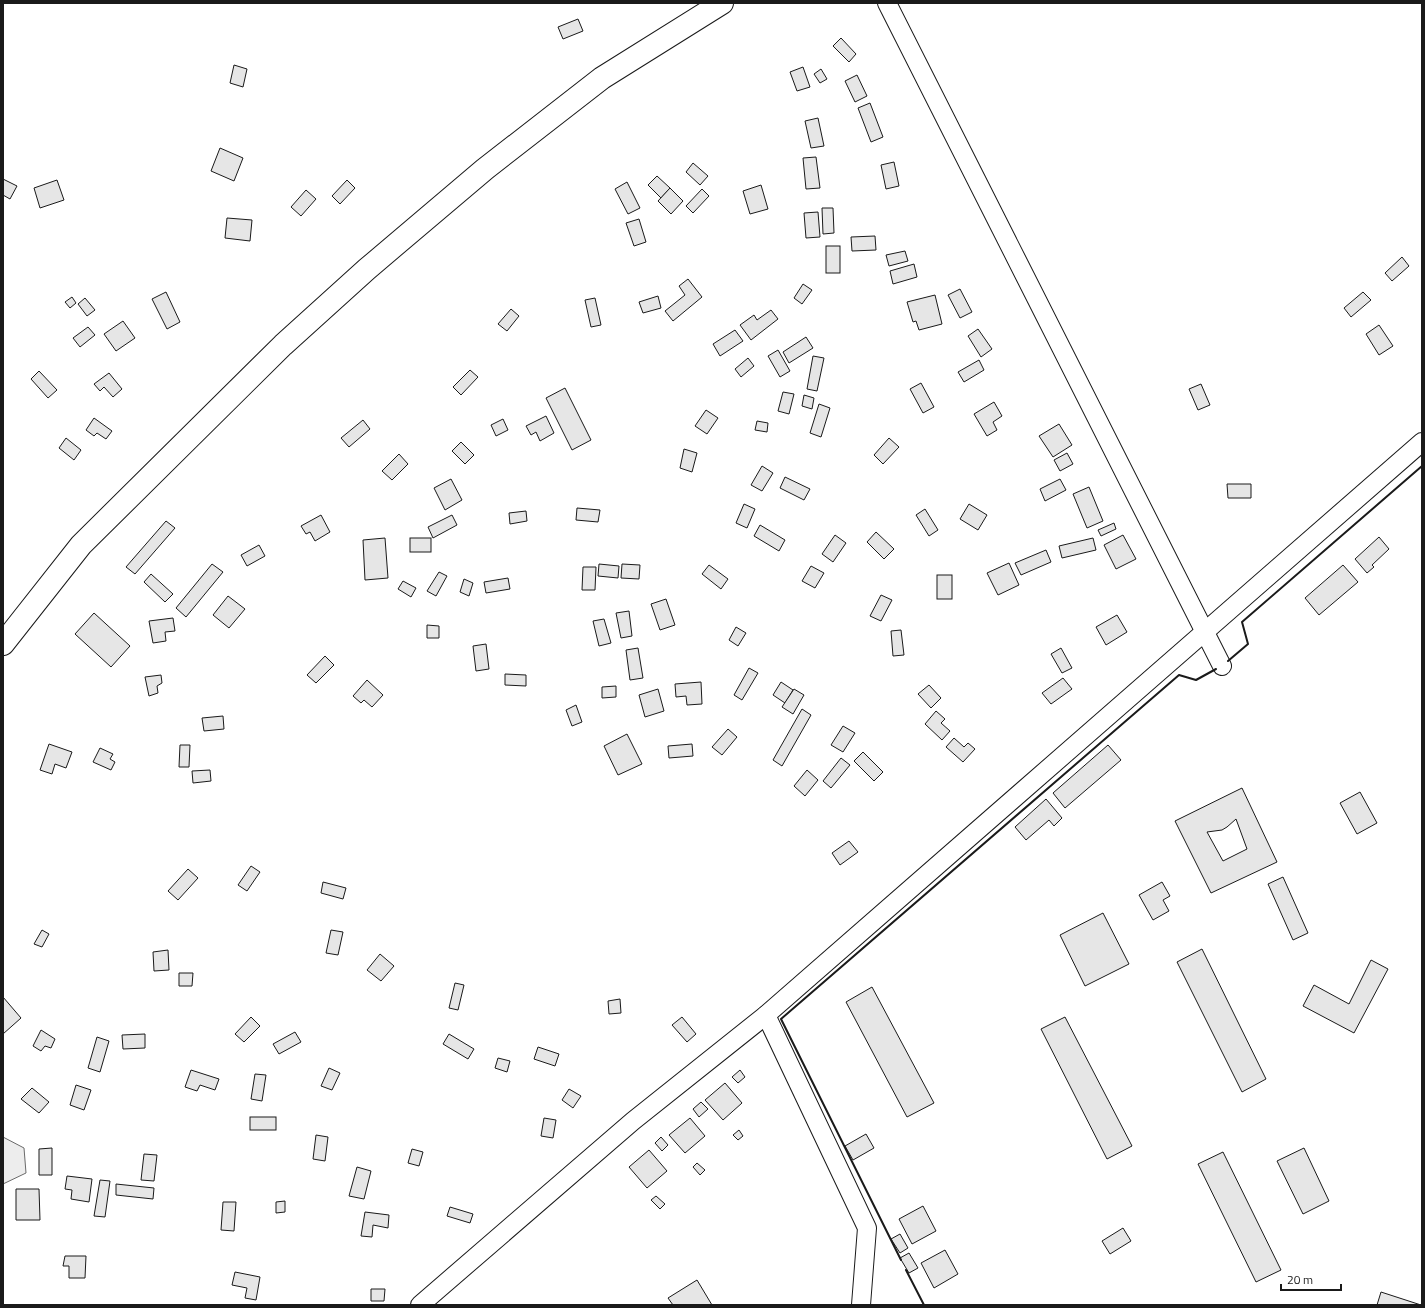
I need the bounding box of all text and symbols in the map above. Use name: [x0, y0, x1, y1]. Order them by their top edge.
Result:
scale bar: [1281, 1266, 1341, 1292]
text: 20 m: [1287, 1270, 1313, 1289]

